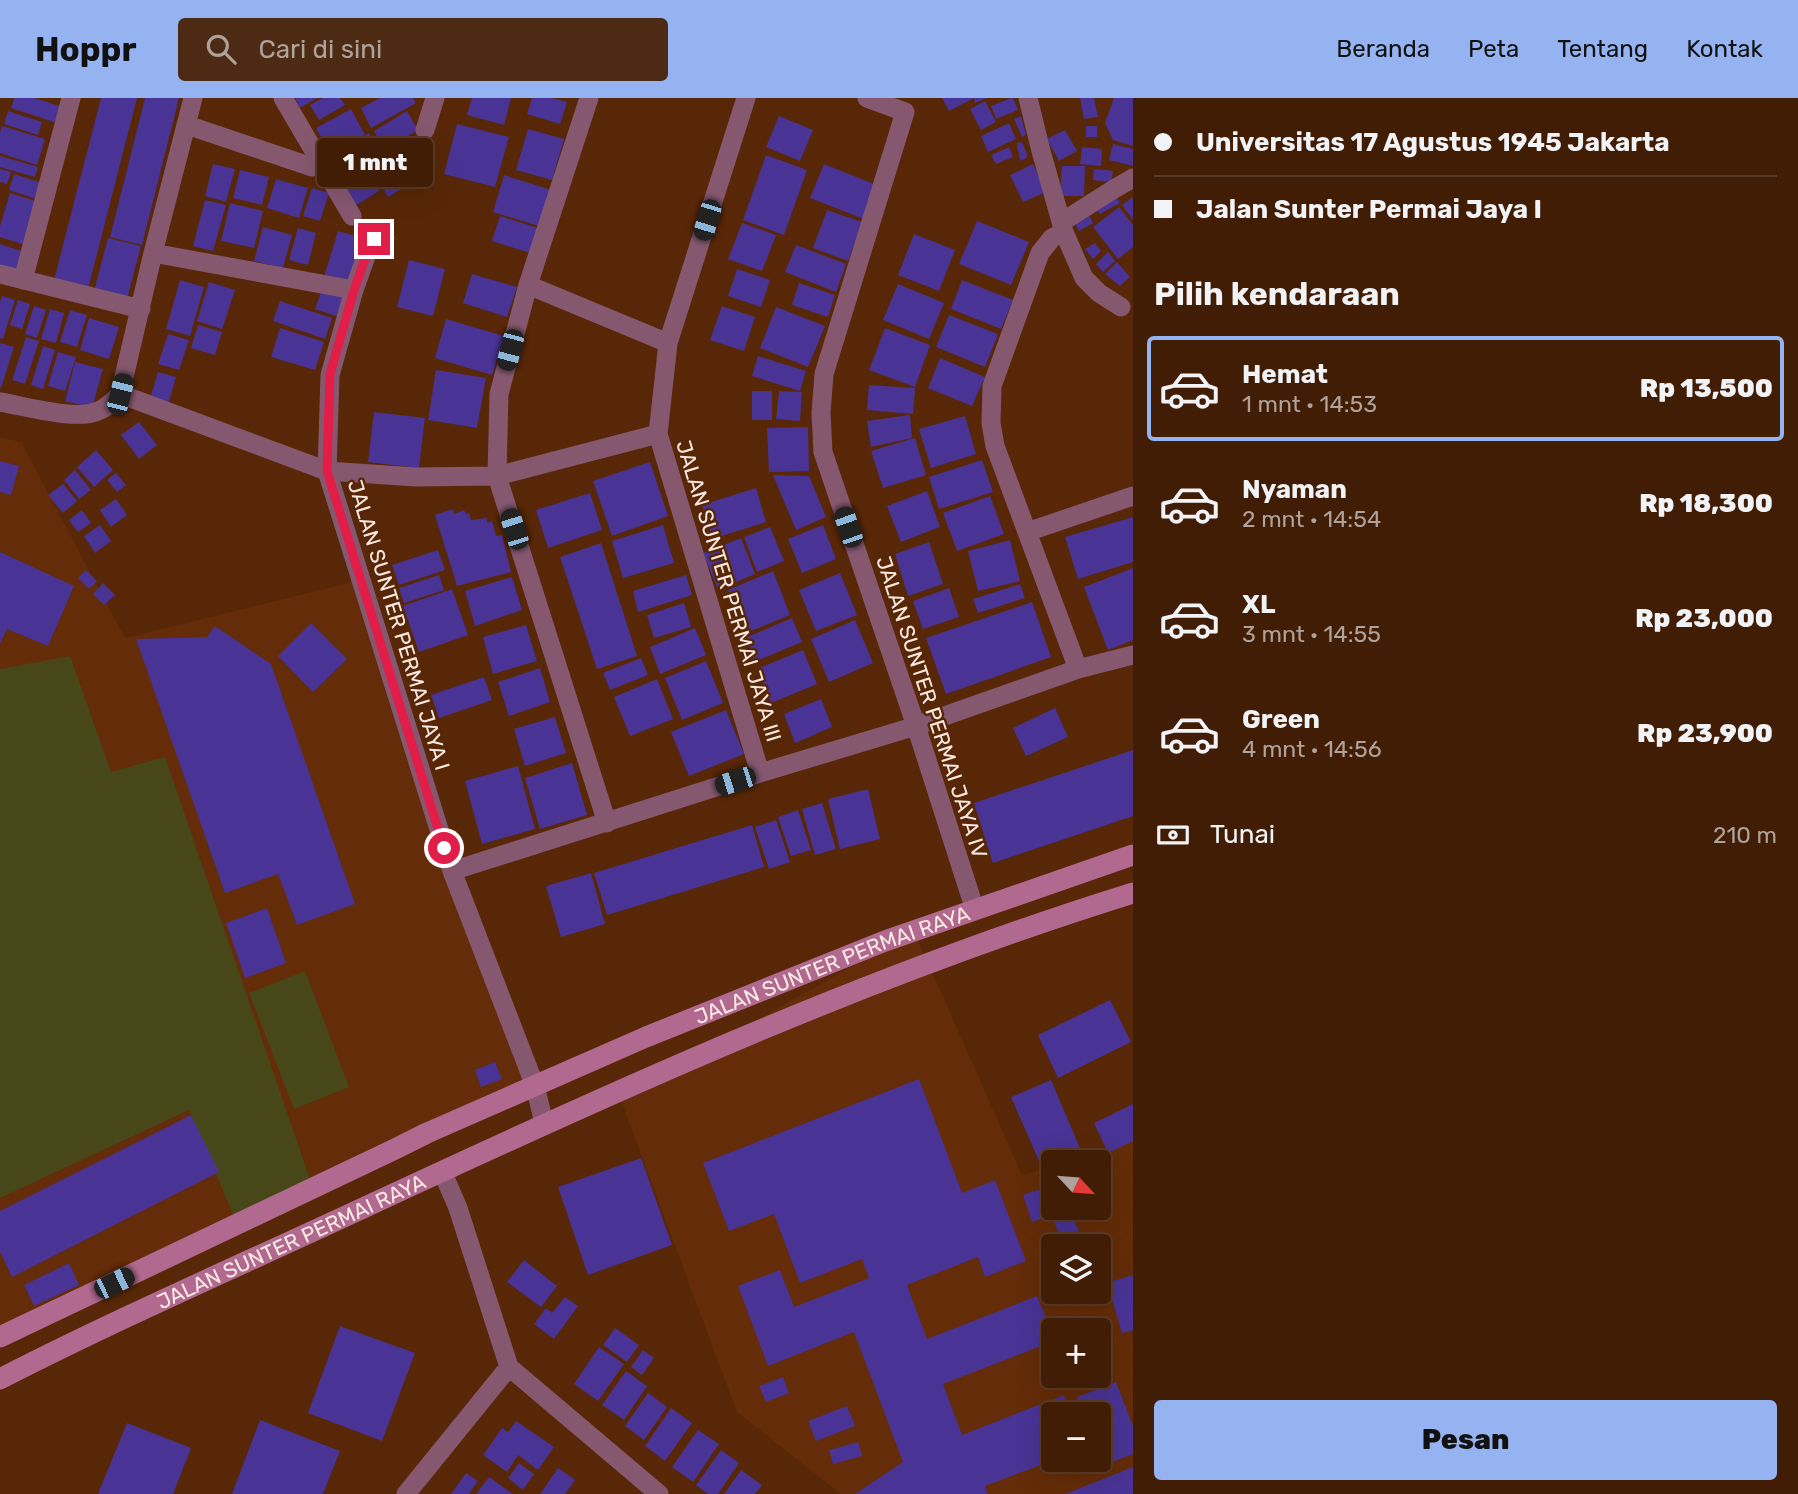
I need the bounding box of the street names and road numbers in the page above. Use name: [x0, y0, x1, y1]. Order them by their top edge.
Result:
street label: JALAN SUNTER PERMAI JAYA III: [671, 437, 787, 745]
street label: JALAN SUNTER PERMAI JAYA I: [343, 477, 455, 773]
street label: JALAN SUNTER PERMAI JAYA IV: [871, 553, 993, 862]
street label: JALAN SUNTER PERMAI RAYA: [691, 900, 973, 1029]
street label: JALAN SUNTER PERMAI RAYA: [153, 1168, 429, 1314]

